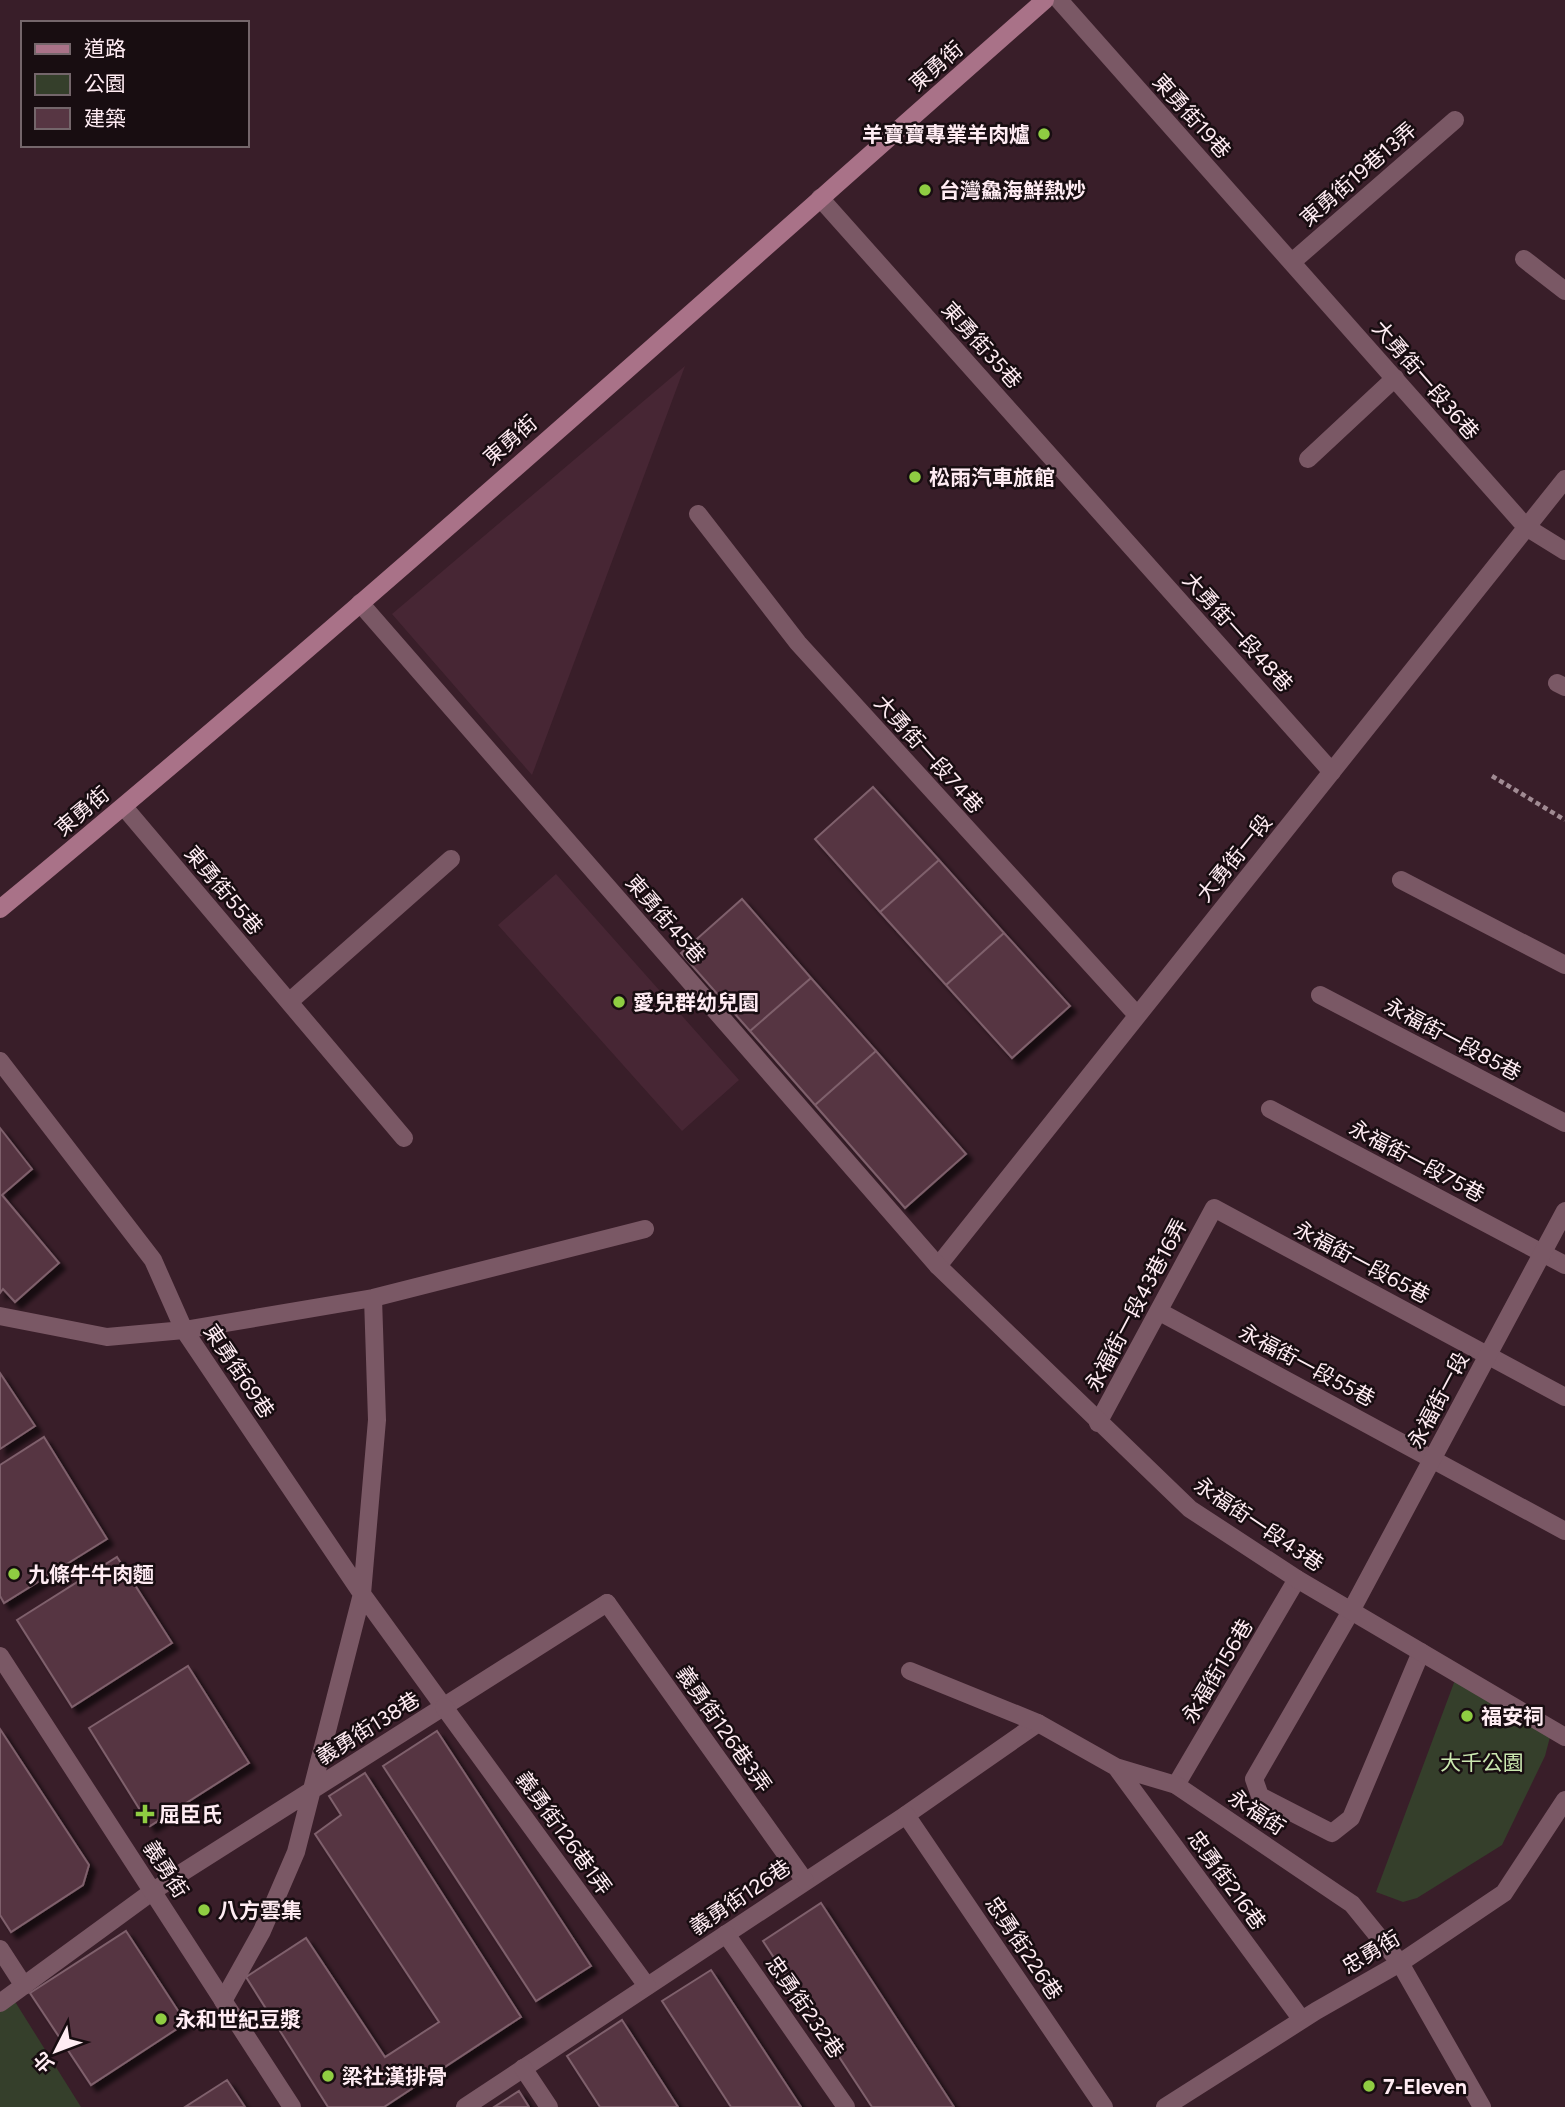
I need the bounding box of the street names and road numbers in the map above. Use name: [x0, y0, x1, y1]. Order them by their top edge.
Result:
street label: 東勇街: [904, 36, 968, 96]
street label: 東勇街19巷: [1148, 69, 1236, 163]
street label: 東勇街19巷13弄: [1295, 117, 1421, 231]
street label: 東勇街35巷: [937, 297, 1027, 393]
street label: 大勇街一段36巷: [1368, 315, 1484, 445]
street label: 東勇街: [478, 410, 542, 470]
street label: 大勇街一段48巷: [1178, 567, 1298, 697]
street label: 大勇街一段74巷: [869, 690, 989, 818]
street label: 東勇街: [50, 781, 114, 841]
street label: 大勇街一段: [1191, 809, 1277, 907]
street label: 東勇街55巷: [180, 841, 268, 939]
street label: 東勇街45巷: [621, 870, 711, 968]
street label: 永福街一段85巷: [1380, 993, 1526, 1085]
street label: 永福街一段75巷: [1345, 1115, 1489, 1207]
street label: 永福街一段43巷16弄: [1080, 1214, 1192, 1396]
street label: 永福街一段65巷: [1290, 1216, 1434, 1308]
street label: 東勇街69巷: [199, 1319, 279, 1423]
street label: 永福街一段55巷: [1235, 1319, 1379, 1411]
street label: 永福街一段: [1402, 1348, 1474, 1452]
street label: 永福街一段43巷: [1190, 1472, 1328, 1576]
street label: 永福街156巷: [1176, 1615, 1258, 1727]
street label: 義勇街126巷3弄: [671, 1661, 777, 1797]
street label: 義勇街138巷: [312, 1686, 424, 1770]
street label: 義勇街126巷1弄: [511, 1767, 617, 1899]
street label: 永福街: [1224, 1784, 1290, 1840]
street label: 忠勇街216巷: [1183, 1826, 1271, 1934]
street label: 義勇街: [138, 1836, 194, 1902]
street label: 義勇街126巷: [685, 1854, 795, 1940]
street label: 忠勇街226巷: [980, 1892, 1068, 2004]
street label: 忠勇街: [1338, 1925, 1404, 1979]
street label: 忠勇街232巷: [761, 1951, 849, 2063]

